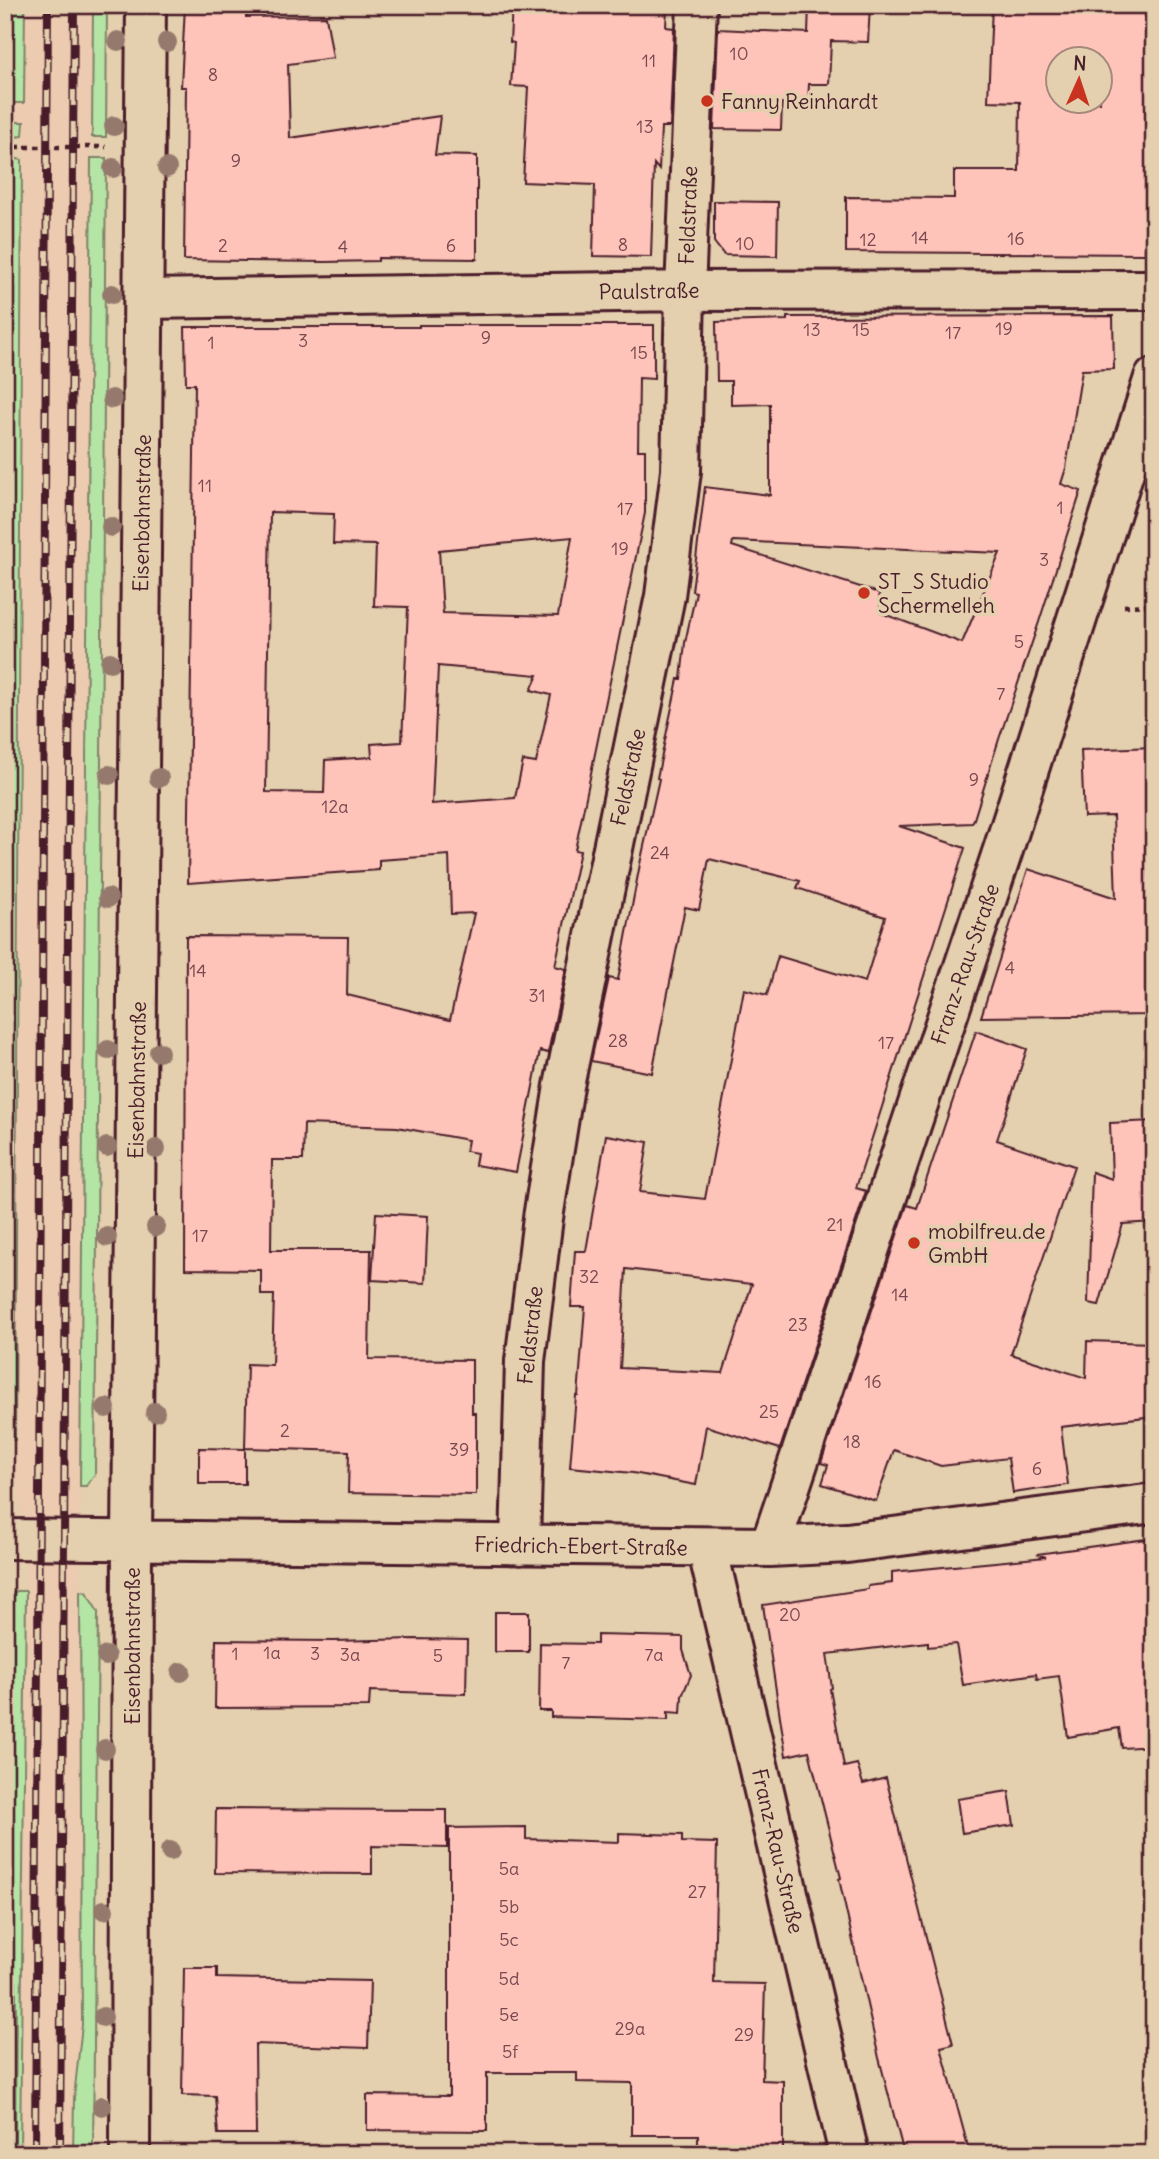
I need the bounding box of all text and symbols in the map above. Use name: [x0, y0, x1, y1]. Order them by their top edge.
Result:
house number: 10: [730, 42, 749, 65]
north arrow: [1044, 46, 1114, 116]
house number: 11: [642, 49, 656, 72]
text: N: [1073, 51, 1087, 75]
house number: 8: [208, 63, 218, 86]
place label: Fanny Reinhardt: [721, 88, 878, 115]
marker: Fanny Reinhardt: [699, 93, 715, 109]
house number: 13: [636, 115, 654, 138]
house number: 9: [231, 149, 241, 172]
street label: Feldstraße: [673, 165, 703, 265]
house number: 14: [911, 226, 929, 249]
house number: 16: [1007, 227, 1025, 250]
house number: 12: [859, 228, 877, 251]
house number: 10: [736, 232, 755, 255]
house number: 8: [618, 233, 628, 256]
house number: 2: [218, 234, 228, 257]
house number: 6: [446, 234, 456, 257]
house number: 4: [338, 235, 348, 258]
street label: Paulstraße: [598, 277, 700, 305]
house number: 19: [995, 317, 1013, 340]
house number: 13: [803, 318, 821, 341]
house number: 15: [852, 318, 870, 341]
house number: 17: [945, 321, 961, 344]
house number: 9: [481, 326, 491, 349]
house number: 3: [298, 329, 308, 352]
house number: 1: [207, 331, 215, 354]
house number: 15: [630, 341, 648, 364]
street label: Eisenbahnstraße: [127, 434, 157, 592]
house number: 11: [198, 474, 212, 497]
house number: 1: [1056, 496, 1064, 519]
house number: 17: [617, 497, 633, 520]
house number: 19: [611, 537, 629, 560]
house number: 3: [1039, 548, 1049, 571]
place label: ST_S Studio Schermelleh: [878, 568, 995, 619]
marker: ST_S Studio Schermelleh: [856, 585, 872, 601]
house number: 5: [1014, 630, 1024, 653]
house number: 7: [997, 682, 1006, 705]
street label: Feldstraße: [605, 726, 651, 828]
house number: 9: [969, 768, 979, 791]
house number: 12a: [321, 795, 349, 818]
house number: 24: [650, 841, 670, 864]
street label: Franz-Rau-Straße: [925, 880, 1005, 1048]
house number: 4: [1005, 956, 1015, 979]
house number: 14: [189, 959, 207, 982]
house number: 31: [528, 984, 546, 1007]
street label: Eisenbahnstraße: [122, 1001, 152, 1159]
house number: 28: [608, 1029, 628, 1052]
house number: 17: [878, 1031, 894, 1054]
house number: 21: [826, 1213, 844, 1236]
place label: mobilfreu.de GmbH: [928, 1218, 1046, 1269]
house number: 17: [192, 1224, 208, 1247]
marker: mobilfreu.de GmbH: [906, 1235, 922, 1251]
house number: 32: [579, 1265, 599, 1288]
house number: 14: [891, 1283, 909, 1306]
street label: Feldstraße: [511, 1284, 549, 1386]
house number: 23: [788, 1313, 808, 1336]
house number: 16: [864, 1370, 882, 1393]
house number: 25: [759, 1400, 779, 1423]
house number: 2: [280, 1419, 290, 1442]
house number: 18: [843, 1430, 861, 1453]
house number: 39: [449, 1438, 469, 1461]
house number: 6: [1032, 1457, 1042, 1480]
street label: Friedrich-Ebert-Straße: [474, 1531, 688, 1561]
street label: Eisenbahnstraße: [119, 1567, 146, 1725]
house number: 20: [779, 1603, 801, 1626]
house number: 1a: [263, 1641, 281, 1664]
house number: 1: [231, 1642, 239, 1665]
house number: 3: [310, 1642, 320, 1665]
house number: 3a: [340, 1643, 360, 1666]
house number: 7a: [644, 1643, 664, 1666]
house number: 5: [433, 1644, 443, 1667]
house number: 7: [562, 1651, 571, 1674]
street label: Franz-Rau-Straße: [746, 1766, 810, 1936]
house number: 5a: [499, 1857, 519, 1880]
house number: 27: [688, 1880, 707, 1903]
house number: 5b: [499, 1895, 519, 1918]
house number: 5c: [499, 1928, 519, 1951]
house number: 5d: [499, 1967, 520, 1990]
house number: 5e: [499, 2003, 519, 2026]
house number: 29a: [615, 2017, 645, 2040]
house number: 29: [734, 2023, 754, 2046]
house number: 5f: [502, 2040, 519, 2063]

